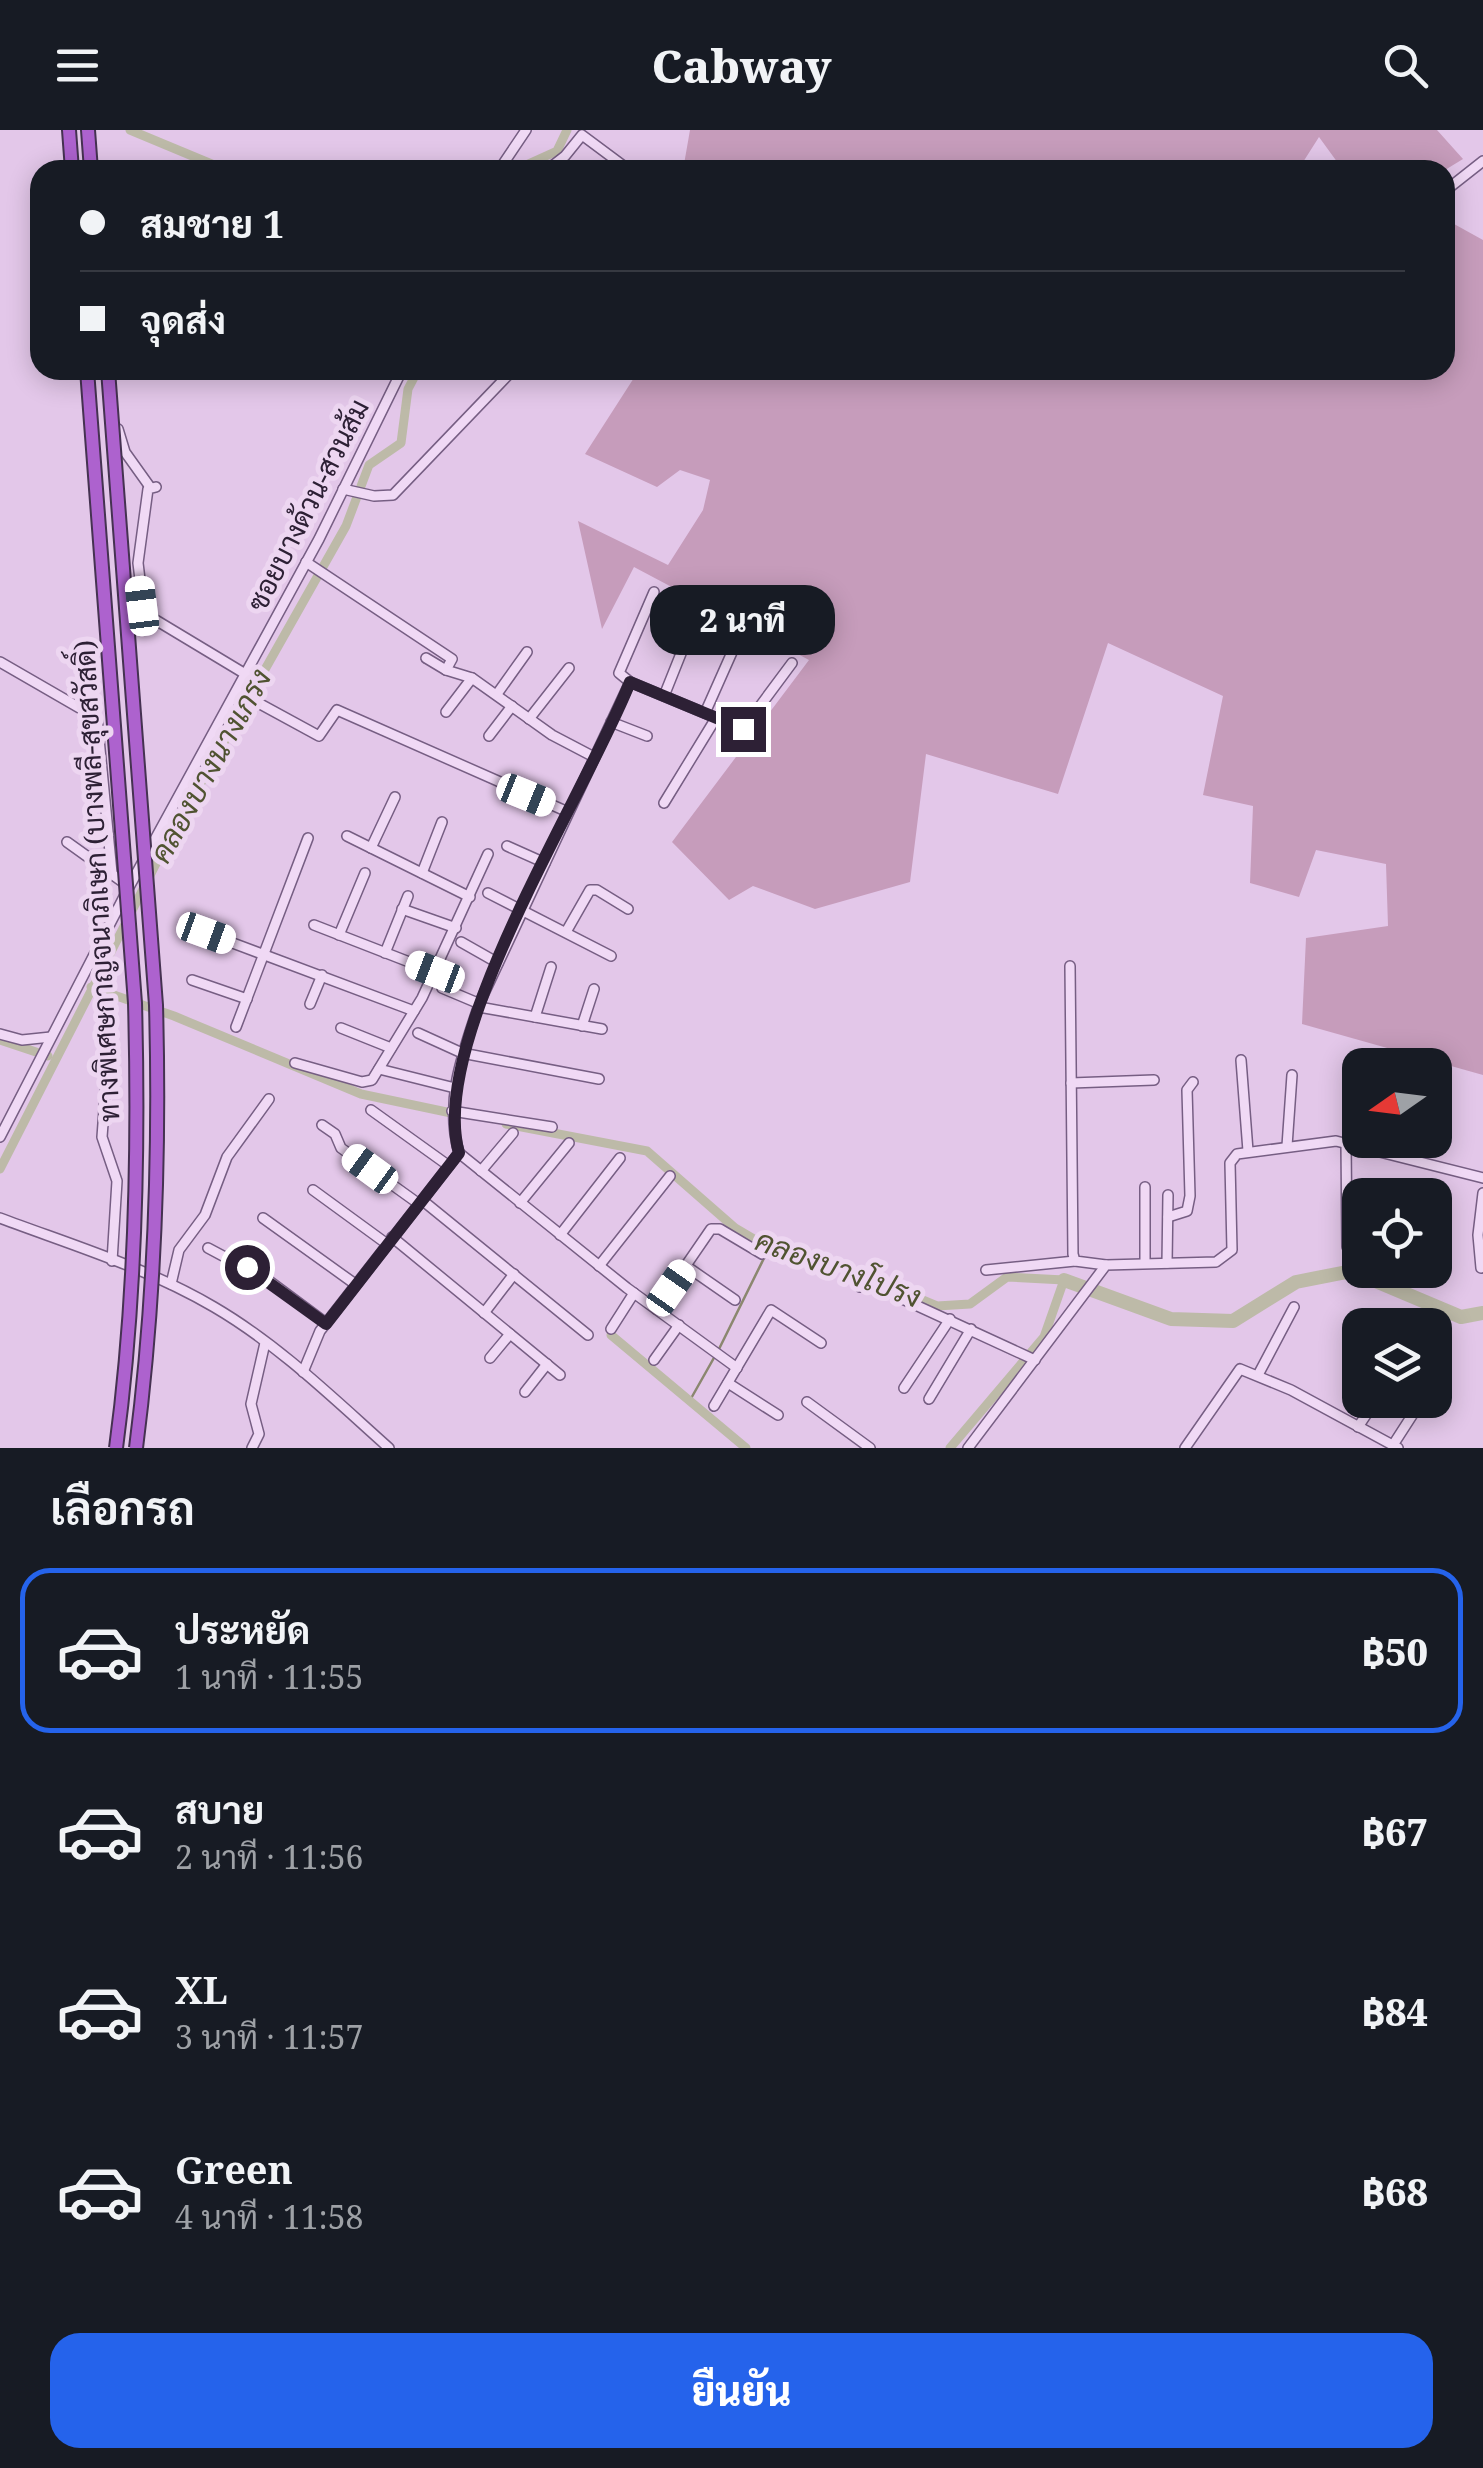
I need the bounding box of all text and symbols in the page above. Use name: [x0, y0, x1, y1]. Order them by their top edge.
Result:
text: Cabway: [652, 35, 831, 96]
icon: menu: [50, 38, 105, 93]
icon: search: [1378, 38, 1433, 93]
text: สมชาย 1: [140, 197, 284, 249]
text: จุดส่ง: [140, 293, 226, 345]
street label: ซอยบางด้วน-สวนส้ม: [237, 392, 377, 617]
car: [123, 574, 161, 638]
callout: 2 นาที: [650, 584, 836, 654]
text: 2 นาที: [700, 598, 785, 641]
street label: ทางพิเศษกาญจนาภิเษก (บางพลี-สุขสวัสดิ์): [61, 639, 130, 1123]
water label: คลองบางนางเกรง: [139, 661, 280, 870]
route end: [721, 707, 766, 752]
car: [493, 770, 559, 820]
car: [173, 909, 239, 957]
car: [402, 947, 468, 997]
north arrow: [1342, 1048, 1452, 1158]
map controls: [1342, 1048, 1452, 1418]
car: [337, 1139, 403, 1199]
button: locate: [1342, 1178, 1452, 1288]
water label: คลองบางโปรง: [750, 1219, 927, 1317]
route start: [225, 1245, 270, 1290]
car: [642, 1255, 700, 1321]
button: layers: [1342, 1308, 1452, 1418]
text: เลือกรถ: [50, 1477, 195, 1538]
text: ประหยัด: [175, 1603, 310, 1655]
icon: car: [55, 1606, 145, 1696]
text: ฿50: [1362, 1625, 1428, 1677]
text: 1 นาที · 11:55: [175, 1655, 363, 1698]
text: สบาย: [175, 1783, 264, 1835]
icon: car: [55, 1786, 145, 1876]
text: ฿67: [1362, 1805, 1428, 1857]
text: 2 นาที · 11:56: [175, 1835, 363, 1878]
text: XL: [175, 1963, 228, 2015]
icon: car: [55, 1966, 145, 2056]
text: ฿84: [1362, 1985, 1428, 2037]
text: 3 นาที · 11:57: [175, 2015, 363, 2058]
text: Green: [175, 2143, 293, 2195]
icon: car: [55, 2146, 145, 2236]
text: ฿68: [1362, 2165, 1428, 2217]
text: 4 นาที · 11:58: [175, 2195, 363, 2238]
button: ยืนยัน: [50, 2333, 1433, 2448]

